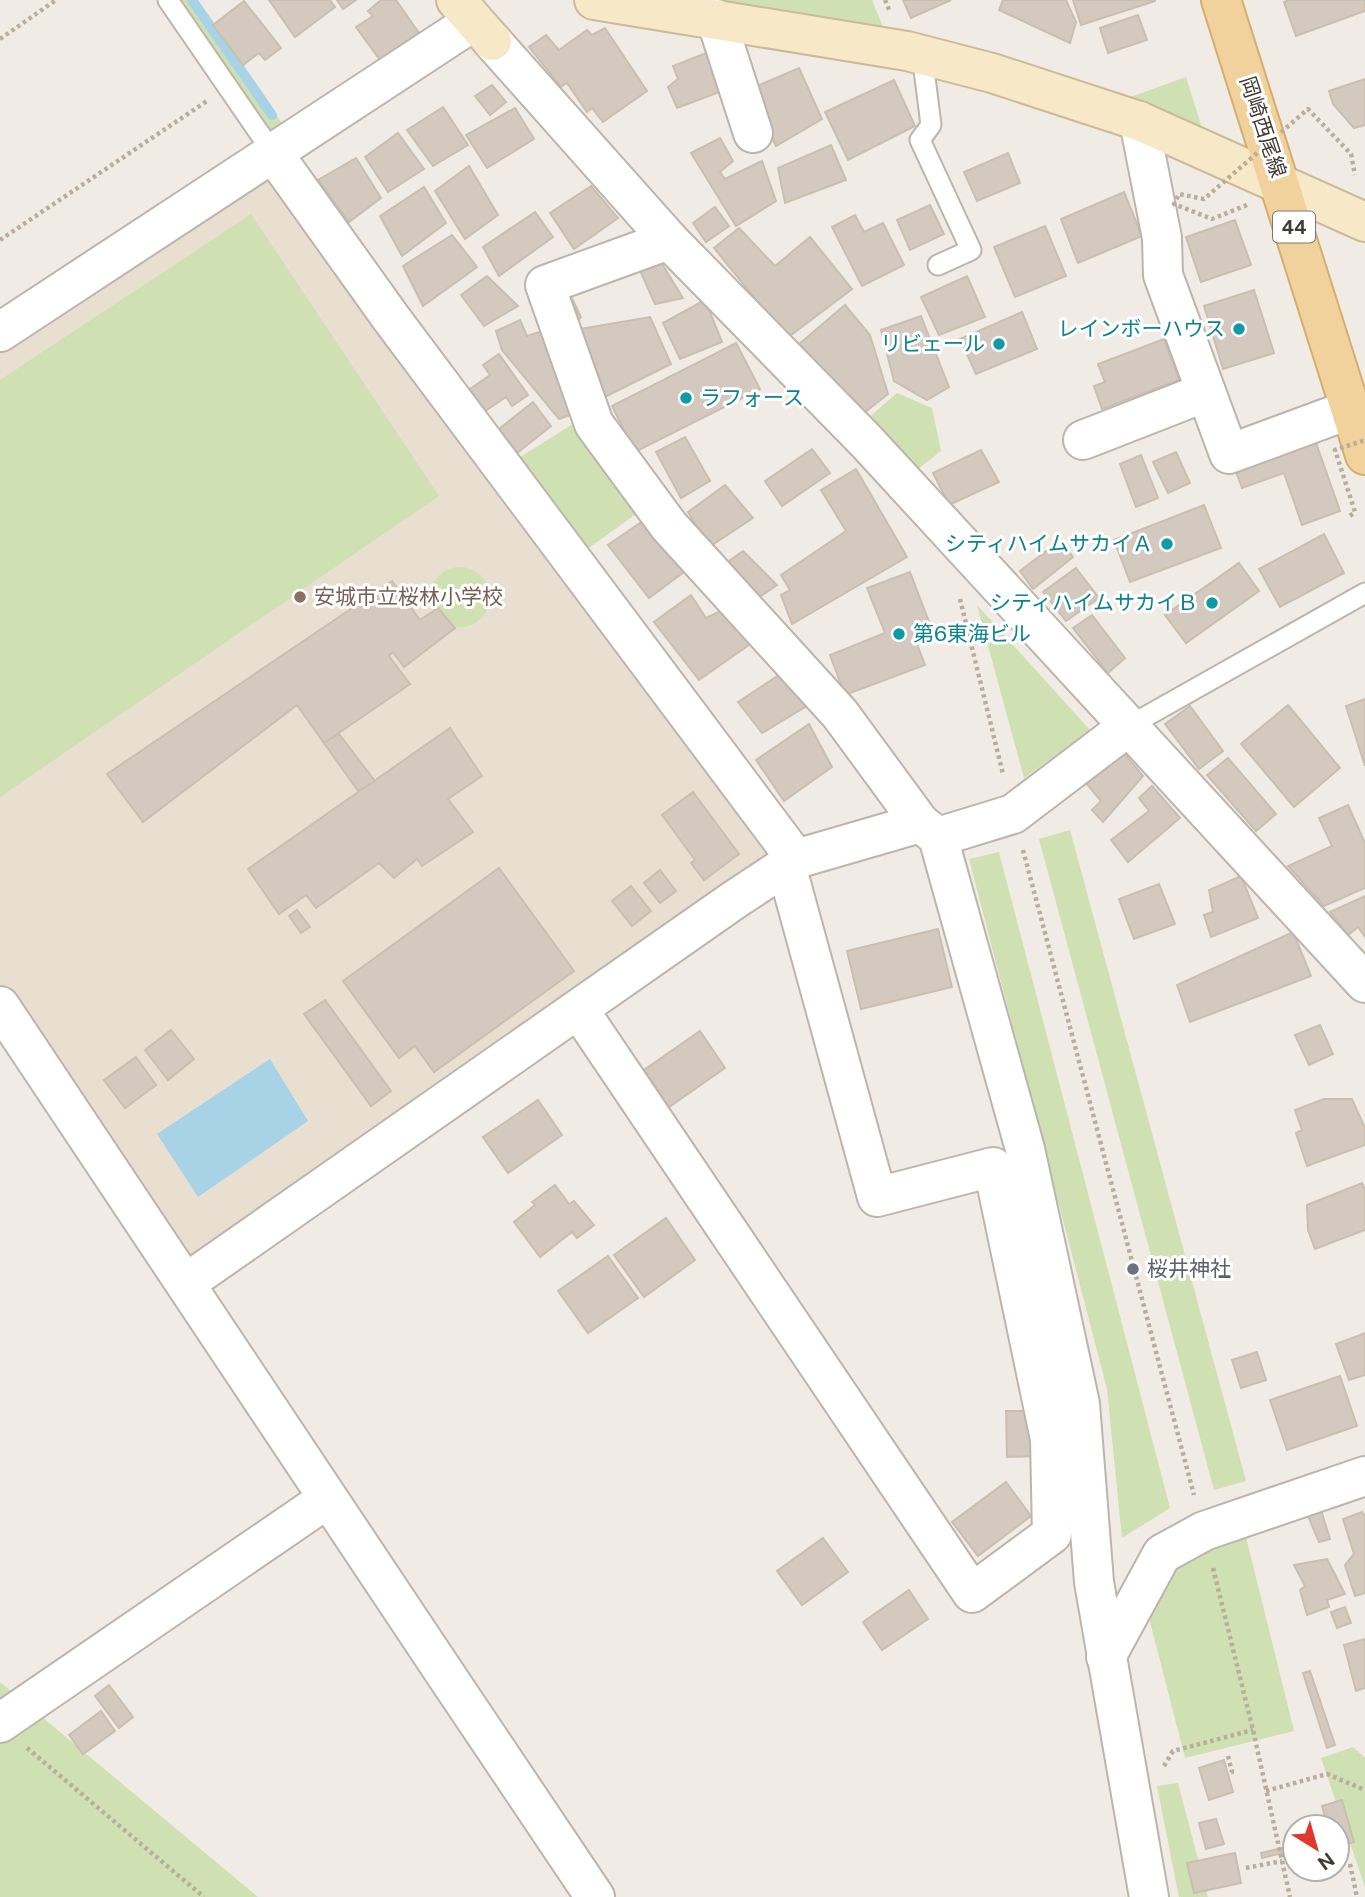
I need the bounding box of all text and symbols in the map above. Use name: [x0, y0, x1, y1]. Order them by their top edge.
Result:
street label: 岡崎西尾線: [1235, 73, 1292, 181]
road number: 44: [1273, 212, 1315, 243]
place label: レインボーハウス: [1057, 316, 1225, 341]
marker: レインボーハウス: [1231, 321, 1247, 337]
place label: リビェール: [880, 331, 985, 356]
marker: リビェール: [991, 336, 1007, 352]
place label: ラフォース: [700, 385, 804, 410]
marker: ラフォース: [678, 390, 694, 406]
place label: シティハイムサカイＡ: [945, 531, 1153, 556]
marker: シティハイムサカイＡ: [1159, 536, 1175, 552]
place label: 安城市立桜林小学校: [314, 584, 503, 609]
marker: 安城市立桜林小学校: [292, 589, 308, 605]
place label: シティハイムサカイＢ: [990, 590, 1198, 615]
marker: シティハイムサカイＢ: [1204, 595, 1220, 611]
place label: 第6東海ビル: [913, 621, 1031, 646]
marker: 第6東海ビル: [891, 626, 907, 642]
place label: 桜井神社: [1147, 1256, 1231, 1281]
marker: 桜井神社: [1125, 1261, 1141, 1277]
north arrow: [1281, 1813, 1351, 1883]
text: N: [1314, 1848, 1339, 1875]

